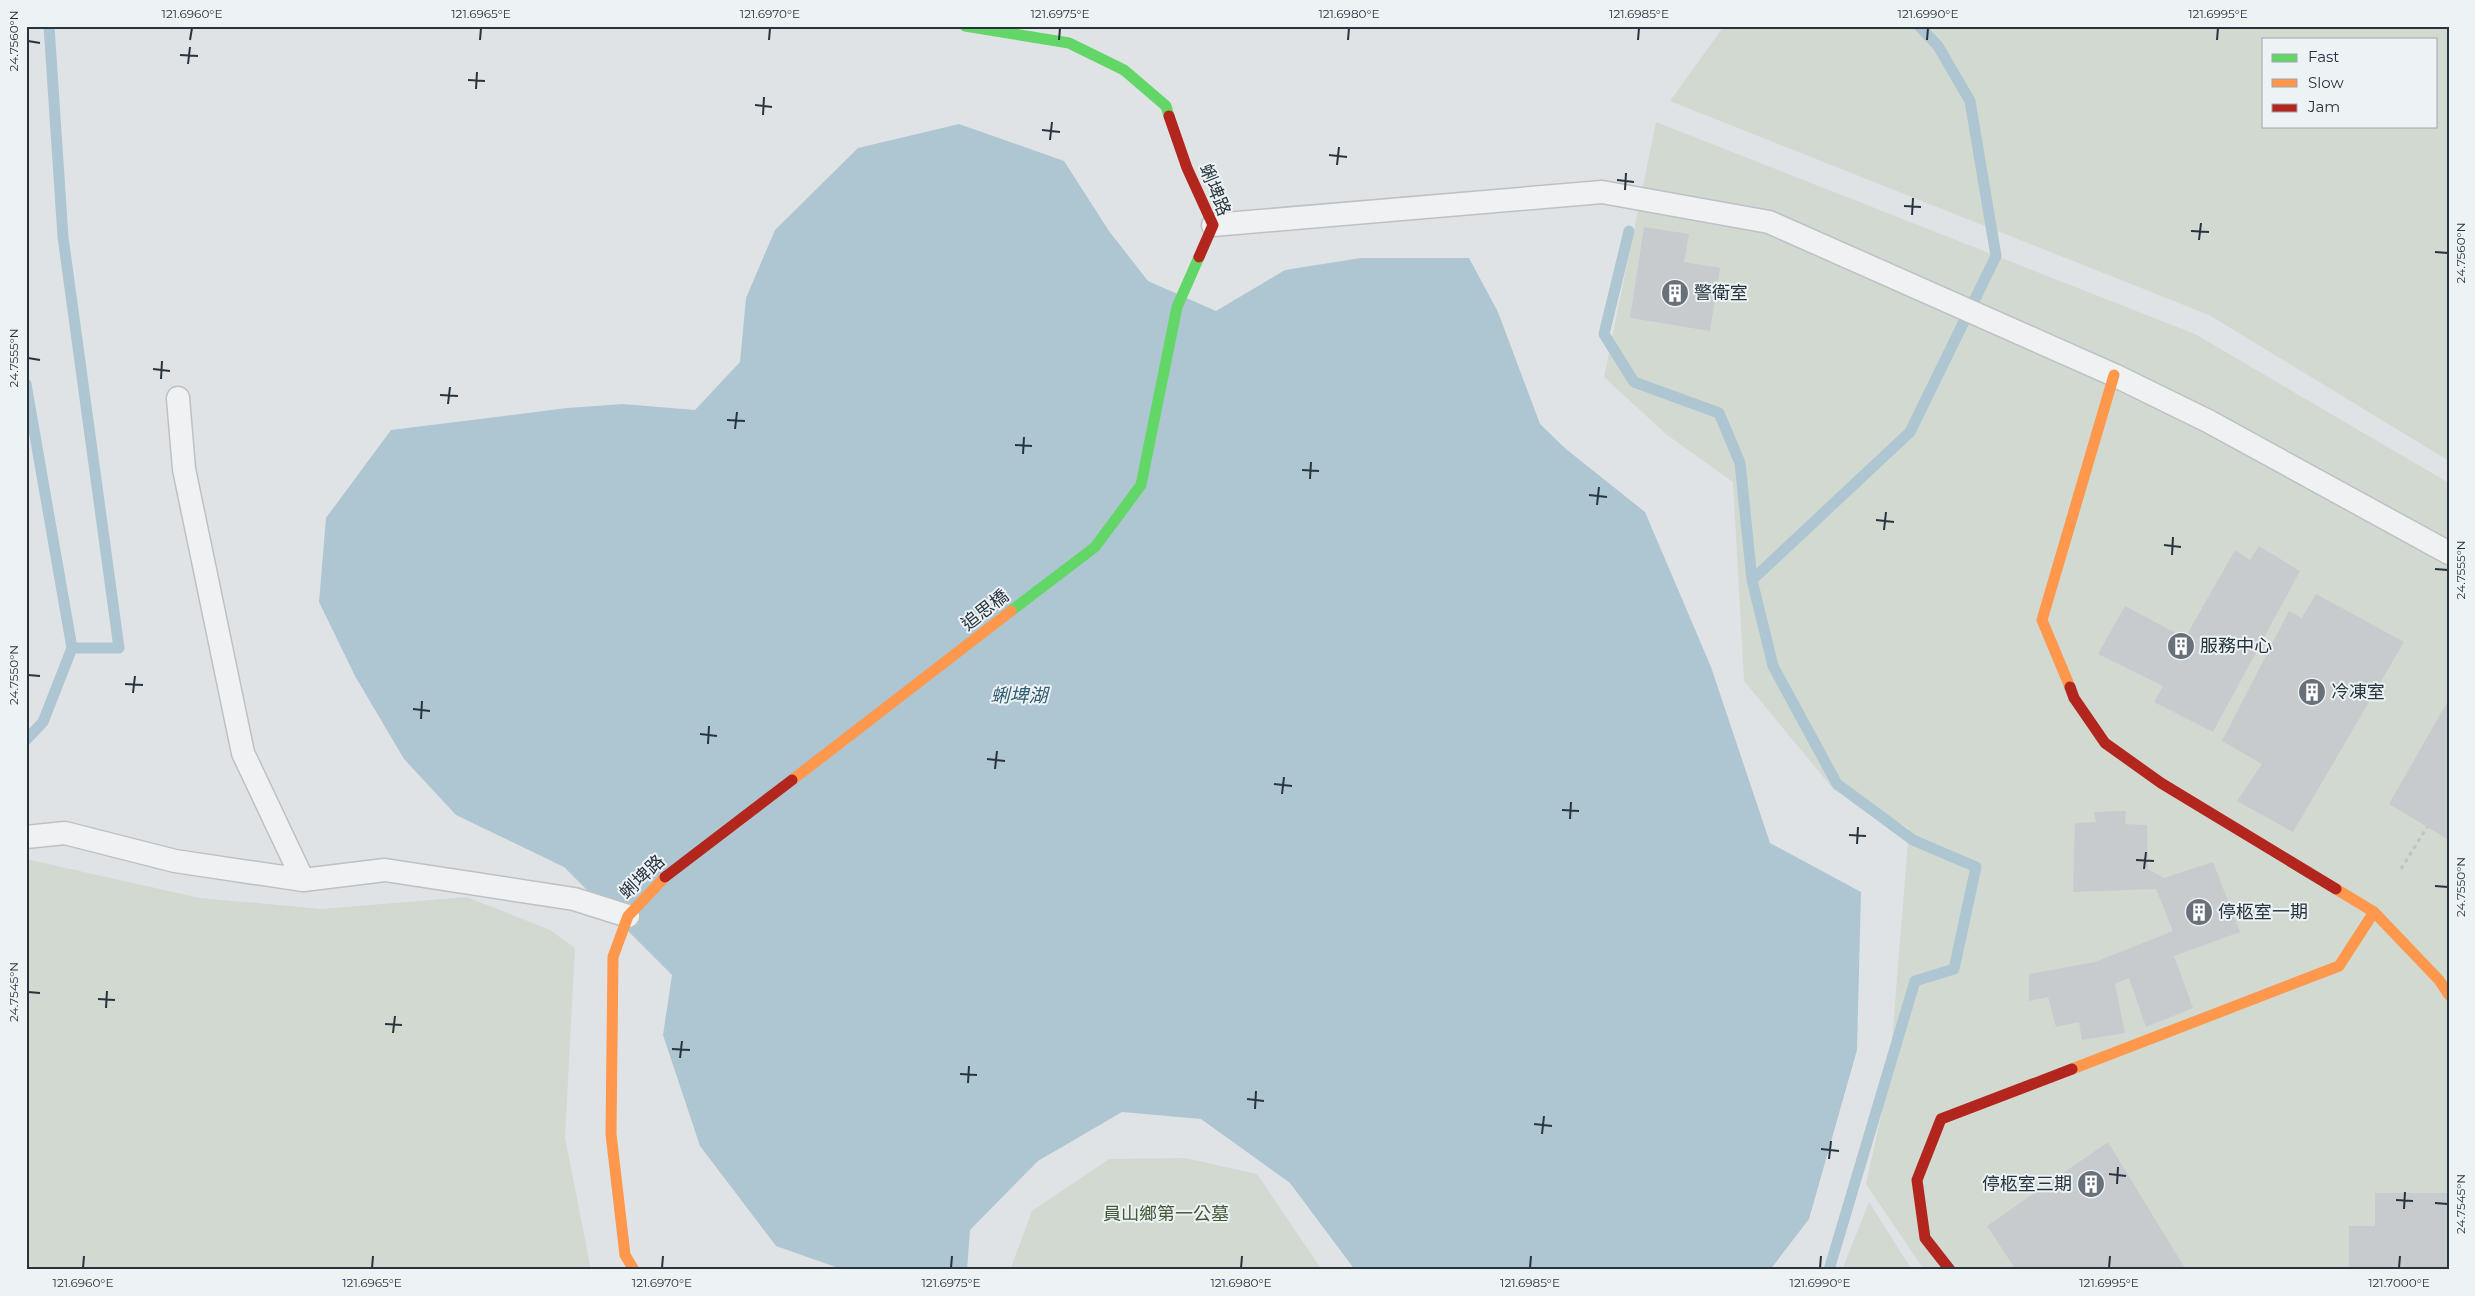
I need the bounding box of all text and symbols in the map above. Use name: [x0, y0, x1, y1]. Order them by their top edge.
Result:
text: 121.6960°E: [162, 6, 222, 21]
text: 121.6965°E: [451, 6, 511, 21]
text: 121.6970°E: [740, 6, 800, 21]
text: 121.6975°E: [1031, 6, 1089, 21]
text: 121.6980°E: [1318, 6, 1380, 21]
text: 121.6985°E: [1609, 6, 1669, 21]
text: 121.6990°E: [1898, 6, 1958, 21]
text: 121.6995°E: [2188, 6, 2248, 21]
text: 24.7560°N: [6, 11, 21, 71]
legend: [2262, 38, 2438, 128]
text: Fast: [2308, 47, 2339, 66]
text: Slow: [2308, 73, 2344, 92]
text: Jam: [2307, 97, 2340, 116]
street label: 蜊埤路: [1195, 161, 1235, 219]
text: 24.7560°N: [2453, 223, 2468, 283]
building icon: 警衛室: [1660, 278, 1690, 308]
place label: 警衛室: [1694, 282, 1748, 304]
text: 24.7555°N: [6, 329, 21, 387]
text: 24.7555°N: [2453, 541, 2468, 599]
street label: 追思橋: [957, 585, 1013, 635]
building icon: 服務中心: [2166, 631, 2196, 661]
place label: 服務中心: [2200, 635, 2272, 657]
text: 24.7550°N: [6, 645, 21, 705]
building icon: 冷凍室: [2297, 677, 2327, 707]
place label: 冷凍室: [2331, 681, 2385, 703]
water label: 蜊埤湖: [990, 684, 1050, 707]
street label: 蜊埤路: [615, 850, 669, 904]
text: 24.7550°N: [2453, 857, 2468, 917]
building icon: 停柩室一期: [2184, 897, 2214, 927]
place label: 停柩室一期: [2218, 901, 2308, 923]
text: 24.7545°N: [6, 962, 21, 1022]
building icon: 停柩室三期: [2076, 1169, 2106, 1199]
place label: 停柩室三期: [1982, 1173, 2072, 1195]
text: 24.7545°N: [2453, 1174, 2468, 1234]
park label: 員山鄉第一公墓: [1103, 1203, 1229, 1225]
text: 121.6960°E: [53, 1275, 113, 1290]
text: 121.6965°E: [342, 1275, 402, 1290]
text: 121.6970°E: [632, 1275, 692, 1290]
text: 121.6975°E: [922, 1275, 980, 1290]
text: 121.6980°E: [1210, 1275, 1272, 1290]
text: 121.6985°E: [1500, 1275, 1560, 1290]
text: 121.6990°E: [1790, 1275, 1850, 1290]
text: 121.6995°E: [2079, 1275, 2139, 1290]
text: 121.7000°E: [2368, 1275, 2430, 1290]

